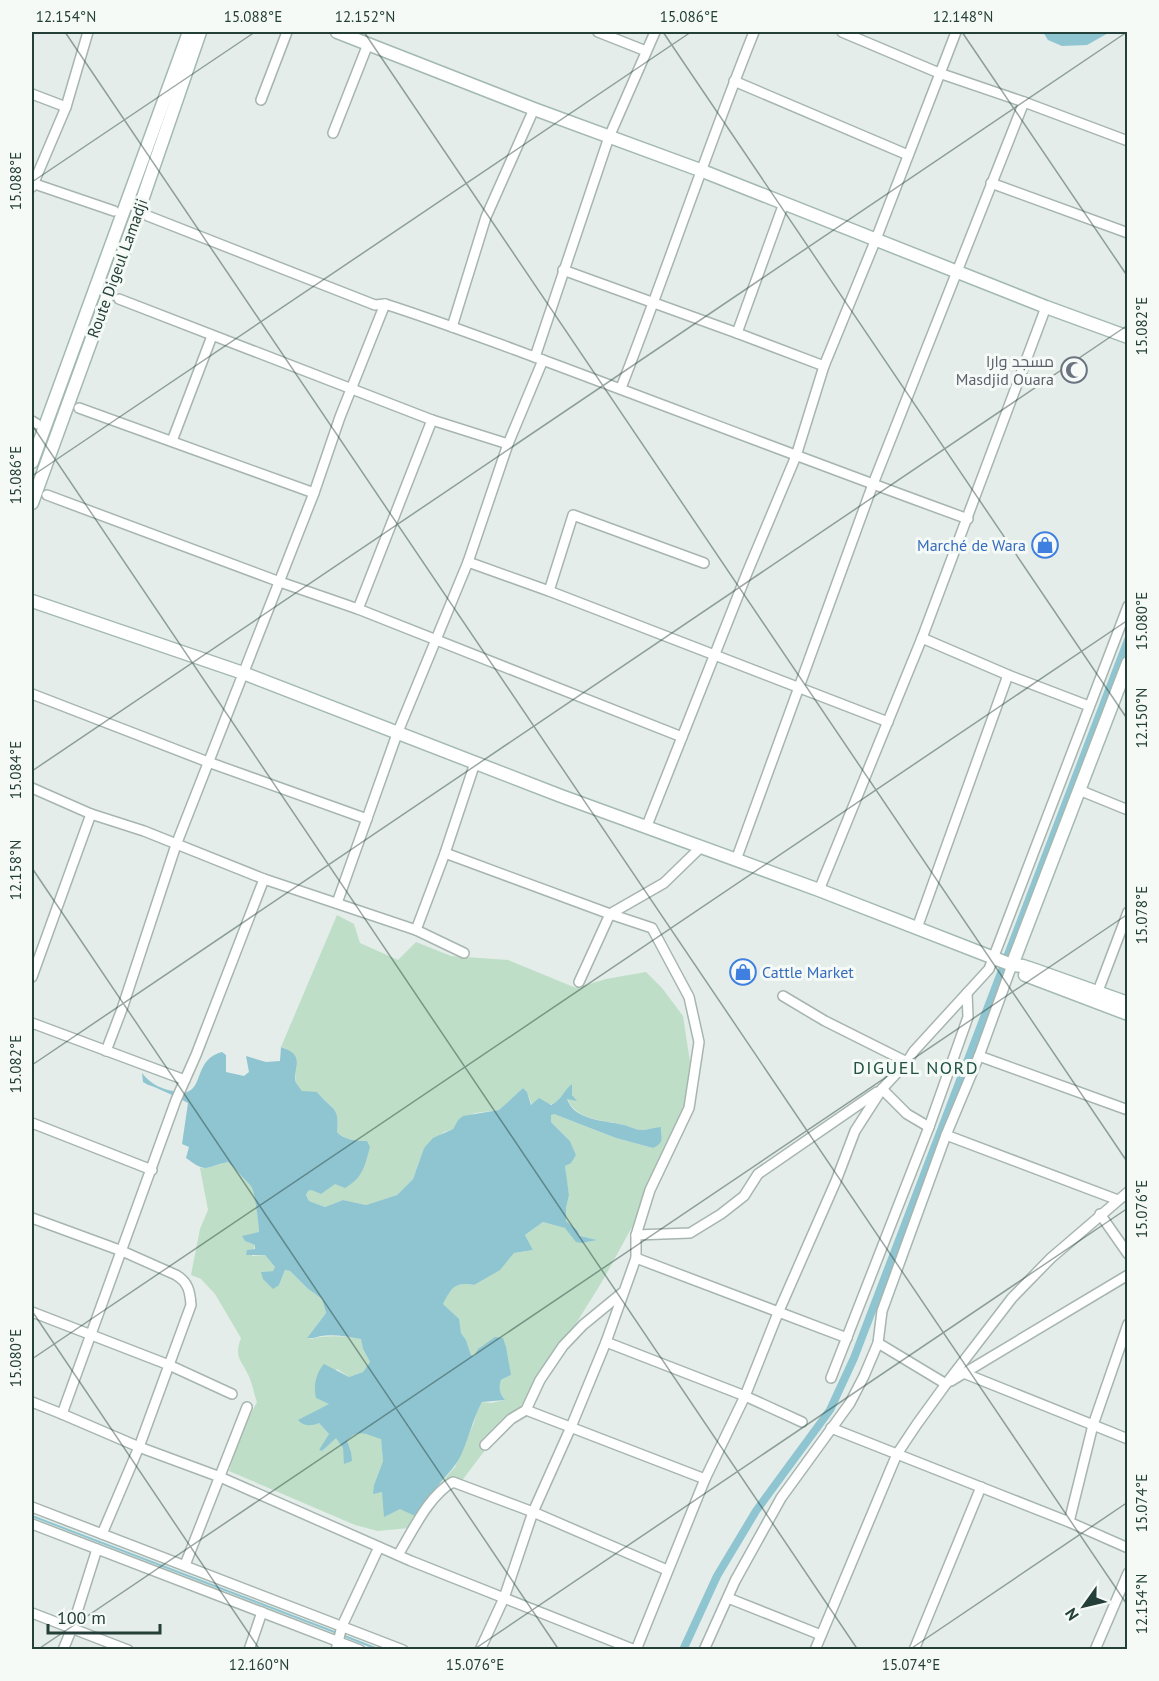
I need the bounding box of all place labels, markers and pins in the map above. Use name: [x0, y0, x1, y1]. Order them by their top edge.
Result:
place label: مسجد وارا Masdjid Ouara: [956, 351, 1054, 389]
mosque icon: مسجد وارا Masdjid Ouara: [1059, 355, 1089, 385]
shop icon: Marché de Wara: [1030, 530, 1060, 560]
place label: Marché de Wara: [917, 535, 1026, 555]
shop icon: Cattle Market: [728, 957, 758, 987]
place label: Cattle Market: [762, 962, 854, 982]

